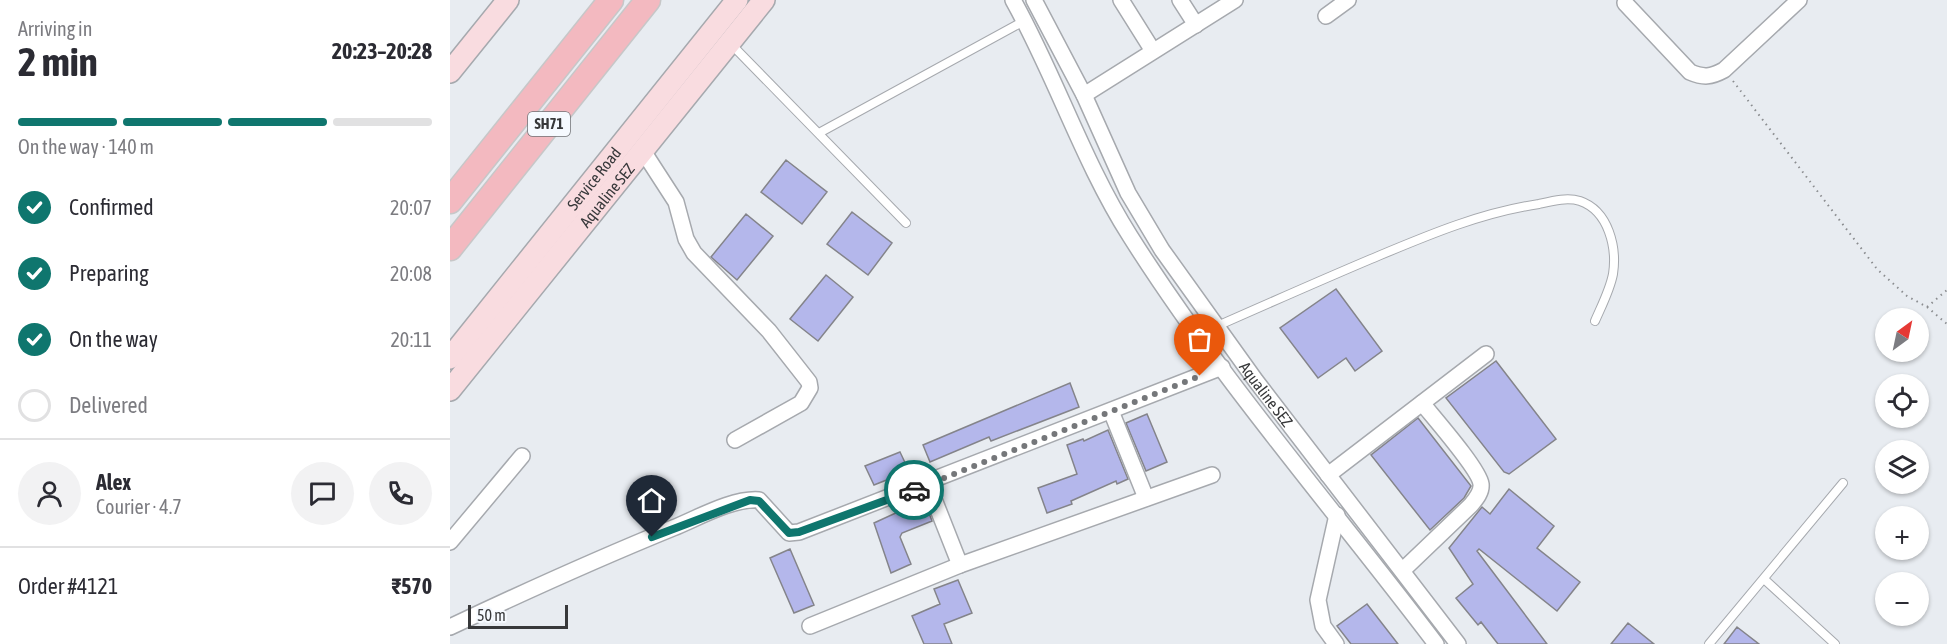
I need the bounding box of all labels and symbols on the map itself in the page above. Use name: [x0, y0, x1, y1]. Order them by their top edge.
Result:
road number: SH71: [528, 112, 570, 136]
street label: Service Road: [563, 144, 624, 213]
street label: Aqualine SEZ: [576, 160, 638, 231]
north arrow: [1875, 308, 1929, 362]
pin: [1174, 314, 1225, 376]
street label: Aqualine SEZ: [1236, 358, 1297, 430]
courier: [884, 460, 944, 520]
pin: [626, 475, 677, 537]
scale bar: [468, 602, 568, 630]

